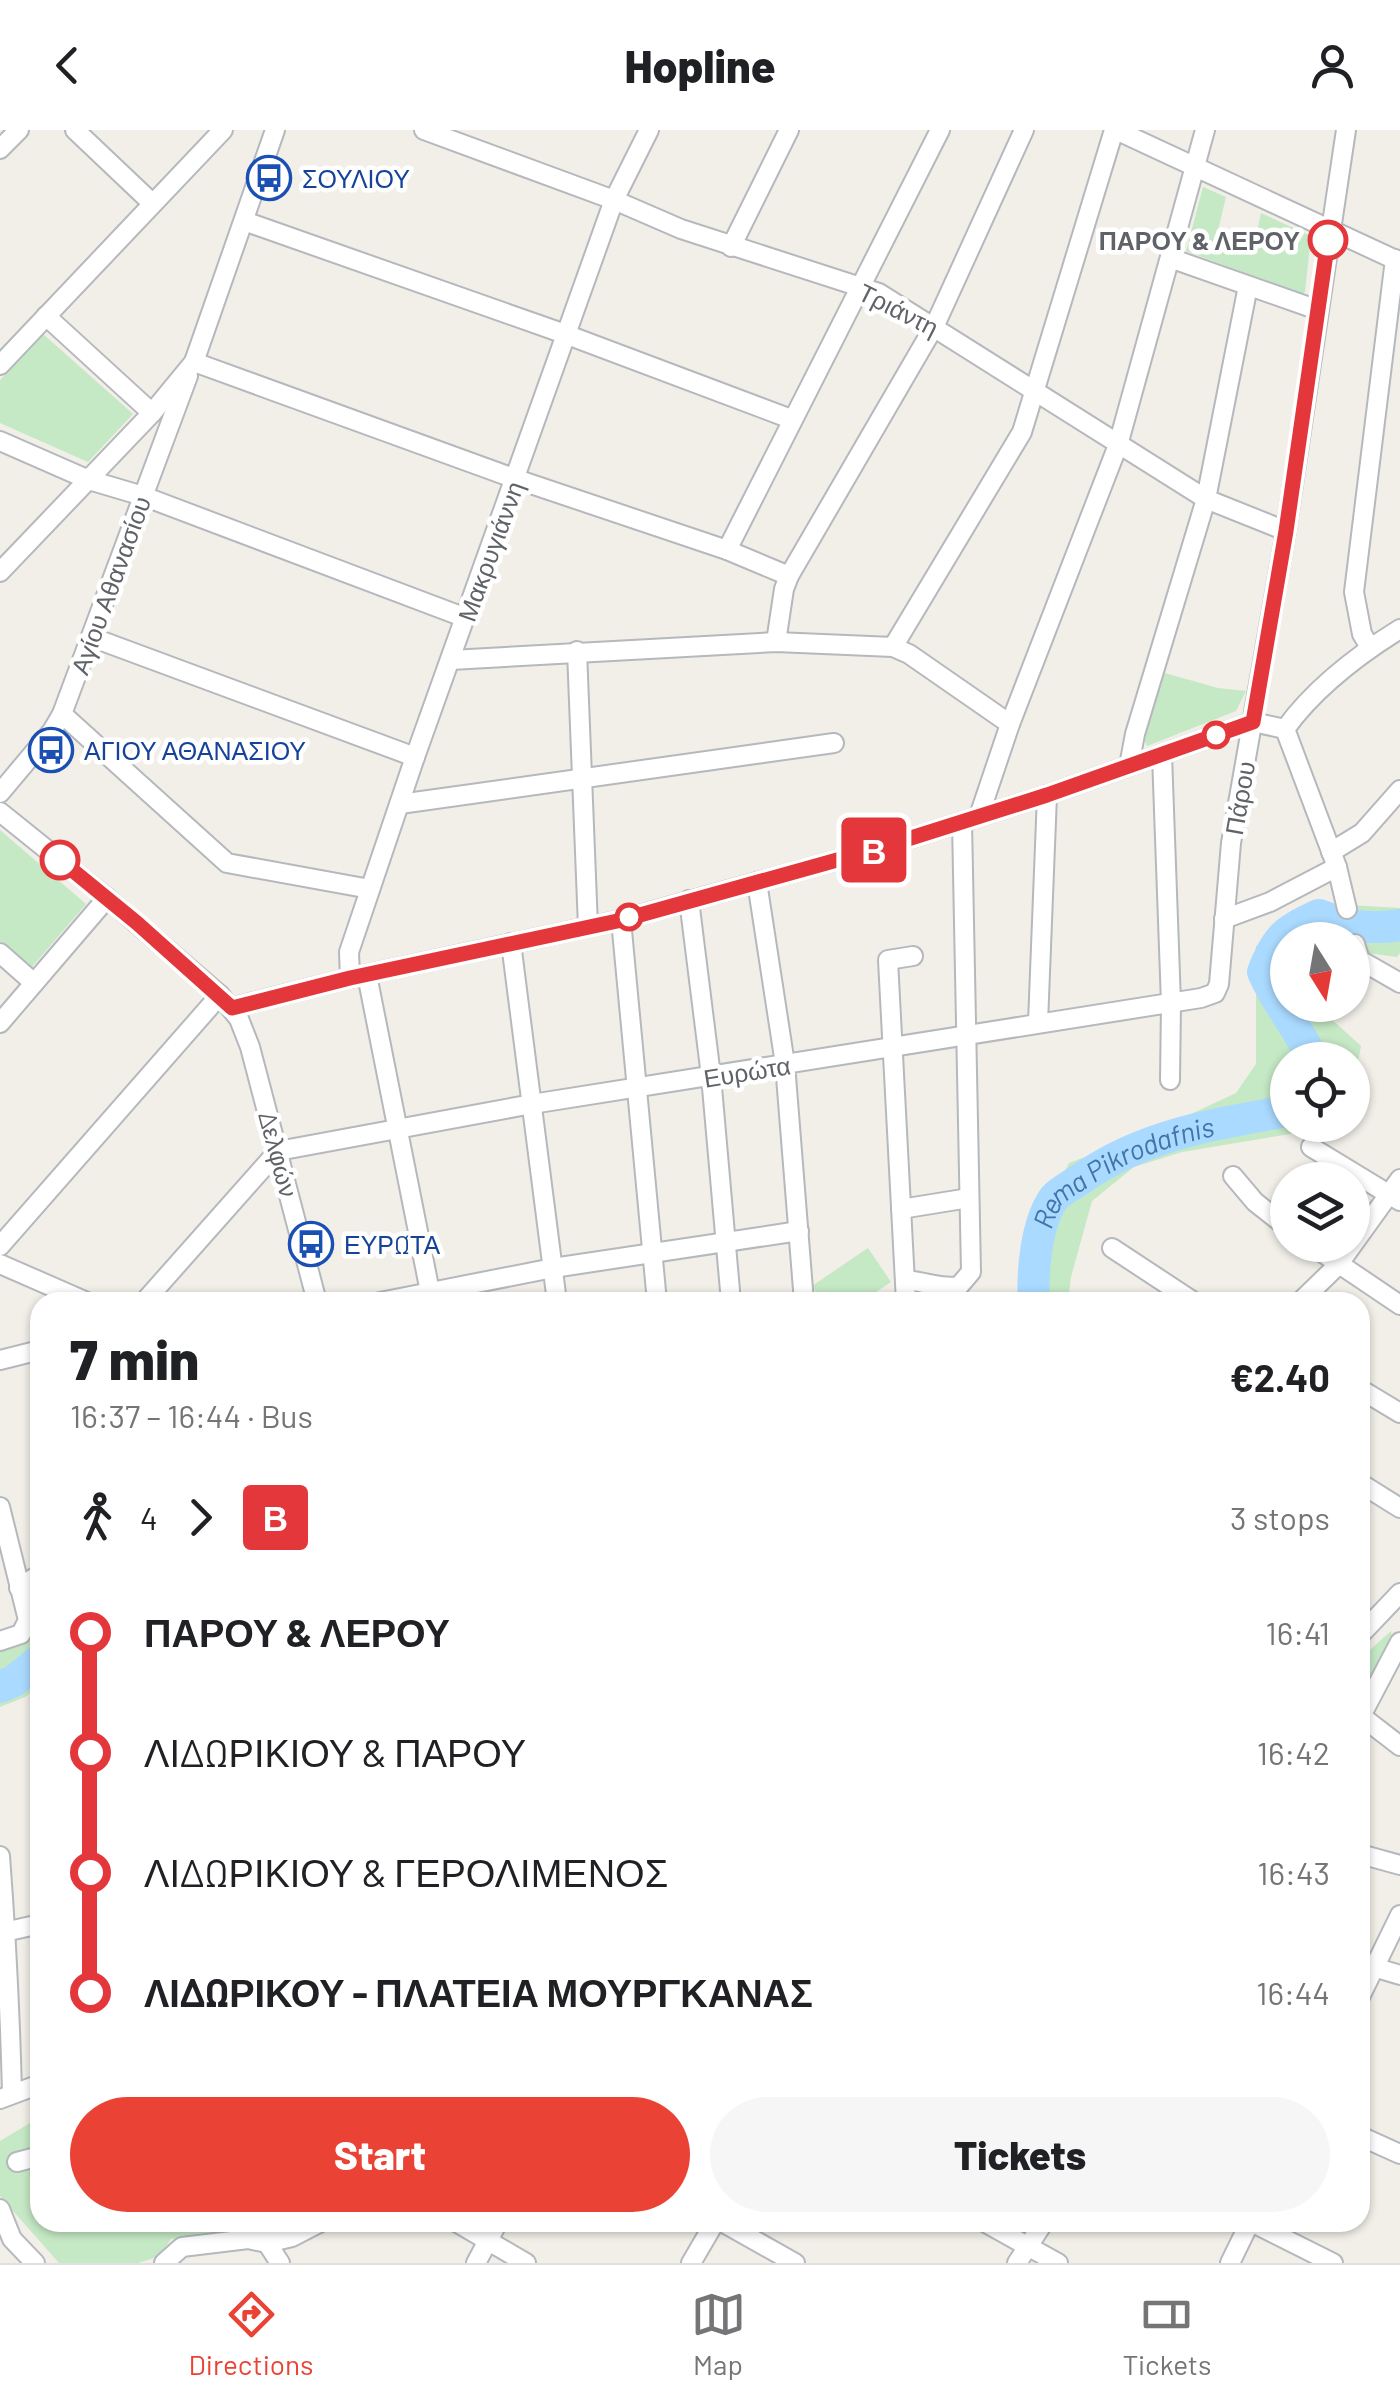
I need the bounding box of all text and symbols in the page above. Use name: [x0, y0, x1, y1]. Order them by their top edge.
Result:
icon: back: [40, 38, 95, 93]
text: Hopline: [625, 38, 775, 92]
icon: person: [1305, 38, 1360, 93]
bus stop icon: ΣΟΥΛΙΟΥ: [246, 155, 292, 201]
place label: ΣΟΥΛΙΟΥ: [302, 163, 410, 193]
marker: ΠΑΡΟΥ & ΛΕΡΟΥ: [1309, 221, 1347, 259]
place label: ΠΑΡΟΥ & ΛΕΡΟΥ: [1099, 225, 1300, 255]
street label: Τριάντη: [854, 276, 944, 342]
street label: Μακρυγιάννη: [451, 477, 529, 625]
street label: Αγίου Αθανασίου: [64, 492, 156, 678]
unlabelled marker: [1203, 722, 1229, 748]
bus stop icon: ΑΓΙΟΥ ΑΘΑΝΑΣΙΟΥ: [28, 727, 74, 773]
place label: ΑΓΙΟΥ ΑΘΑΝΑΣΙΟΥ: [84, 735, 306, 765]
street label: Πάρου: [1218, 759, 1260, 837]
line badge: Β: [842, 818, 906, 882]
text: Β: [861, 829, 887, 871]
unlabelled marker: [41, 841, 79, 879]
unlabelled marker: [616, 904, 642, 930]
north arrow: [1270, 922, 1370, 1022]
map controls: [1270, 922, 1370, 1262]
button: locate: [1270, 1042, 1370, 1142]
street label: Ευρώτα: [701, 1049, 793, 1093]
street label: Δελφών: [253, 1108, 305, 1200]
water label: Rema Pikrodafnis: [1025, 1108, 1217, 1233]
button: layers: [1270, 1162, 1370, 1262]
bus stop icon: ΕΥΡΏΤΑ: [288, 1221, 334, 1267]
place label: ΕΥΡΏΤΑ: [344, 1229, 440, 1259]
text: 7 min: [70, 1325, 199, 1391]
text: €2.40: [1230, 1354, 1330, 1400]
text: 16:37 – 16:44 · Bus: [70, 1396, 313, 1434]
icon: walk: [70, 1490, 125, 1545]
icon: forward: [173, 1490, 228, 1545]
text: Β: [263, 1496, 288, 1538]
text: 4: [140, 1498, 158, 1536]
text: 3 stops: [1230, 1498, 1330, 1536]
text: ΠΑΡΟΥ & ΛΕΡΟΥ: [144, 1609, 450, 1655]
text: 16:41: [1266, 1613, 1330, 1651]
text: ΛΙΔΩΡΙΚΙΟΥ & ΠΑΡΟΥ: [144, 1729, 526, 1775]
text: 16:42: [1257, 1733, 1330, 1771]
text: ΛΙΔΩΡΙΚΙΟΥ & ΓΕΡΟΛΙΜΕΝΟΣ: [144, 1849, 668, 1895]
text: 16:43: [1257, 1853, 1330, 1891]
text: ΛΙΔΩΡΙΚΟΥ - ΠΛΑΤΕΙΑ ΜΟΥΡΓΚΑΝΑΣ: [144, 1969, 813, 2015]
text: 16:44: [1256, 1973, 1330, 2011]
button: Start: [70, 2097, 690, 2212]
button: Tickets: [710, 2097, 1330, 2212]
tab: Directions: [188, 2287, 314, 2381]
tab: Map: [691, 2287, 746, 2381]
tab: Tickets: [1122, 2287, 1212, 2381]

